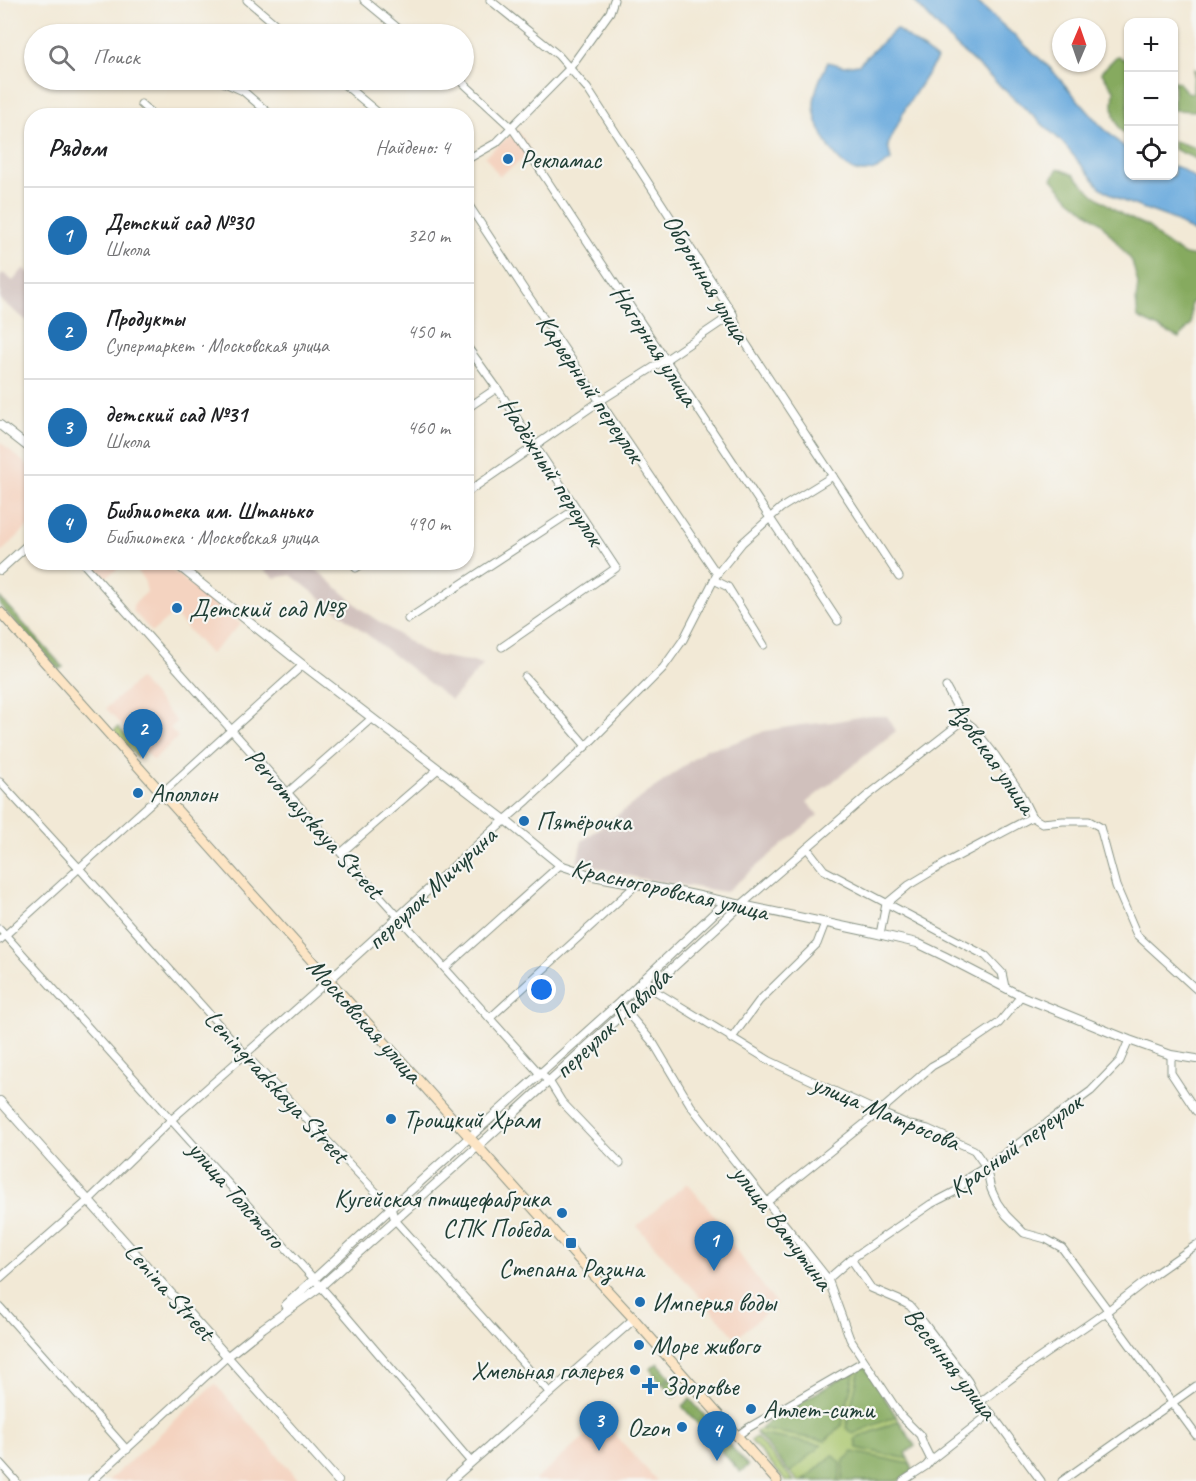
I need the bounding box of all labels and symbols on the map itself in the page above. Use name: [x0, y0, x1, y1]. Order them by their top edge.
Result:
north arrow: [1052, 18, 1106, 72]
place label: Рекламас: [520, 143, 603, 176]
marker: Рекламас: [501, 152, 515, 166]
street label: Оборонная улица: [655, 208, 759, 350]
street label: Нагорная улица: [603, 278, 707, 414]
street label: Карьерный переулок: [529, 308, 654, 471]
street label: Надёжный переулок: [491, 391, 613, 554]
place label: Детский сад №8: [189, 592, 347, 625]
marker: Детский сад №8: [170, 601, 184, 615]
street label: Азовская улица: [941, 694, 1045, 823]
pin: 2: [124, 710, 162, 759]
street label: Pervomayskaya Street: [238, 741, 393, 908]
place label: Аполлон: [150, 777, 219, 810]
marker: Аполлон: [131, 786, 145, 800]
place label: Пятёрочка: [536, 805, 633, 838]
marker: Пятёрочка: [517, 814, 531, 828]
street label: переулок Мичурина: [359, 818, 505, 957]
street label: Красногоровская улица: [568, 851, 774, 929]
street label: Московская улица: [300, 951, 431, 1091]
street label: переулок Павлова: [547, 959, 679, 1086]
your location: [527, 975, 556, 1004]
street label: Leningradskaya Street: [197, 1002, 358, 1172]
street label: улица Матросова: [805, 1066, 966, 1159]
street label: Красный переулок: [942, 1084, 1091, 1205]
place label: Троицкий Храм: [403, 1103, 541, 1136]
marker: Троицкий Храм: [384, 1112, 398, 1126]
street label: улица Толстого: [179, 1132, 294, 1257]
street label: улица Ватутина: [724, 1156, 841, 1298]
place label: Кугейская птицефабрика СПК Победа: [334, 1182, 552, 1245]
marker: Кугейская птицефабрика СПК Победа: [555, 1206, 569, 1220]
pin: 1: [694, 1222, 734, 1271]
street label: Lenina Street: [117, 1235, 224, 1349]
marker: Степана Разина: [564, 1236, 578, 1250]
place label: Степана Разина: [498, 1252, 646, 1286]
place label: Империя воды: [652, 1286, 778, 1319]
marker: Империя воды: [633, 1295, 647, 1309]
street label: Весенняя улица: [896, 1300, 1006, 1428]
place label: Море живого: [651, 1329, 762, 1362]
marker: Море живого: [632, 1338, 646, 1352]
place label: Хмельная галерея: [471, 1354, 625, 1387]
marker: Хмельная галерея: [628, 1363, 642, 1377]
place label: Здоровье: [662, 1370, 740, 1403]
marker: Здоровье: [643, 1379, 657, 1393]
place label: Атлет-сити: [763, 1393, 876, 1426]
pin: 3: [580, 1402, 618, 1451]
marker: Атлет-сити: [744, 1402, 758, 1416]
place label: Ozon: [627, 1411, 670, 1444]
pin: 4: [698, 1412, 736, 1461]
marker: Ozon: [675, 1420, 689, 1434]

